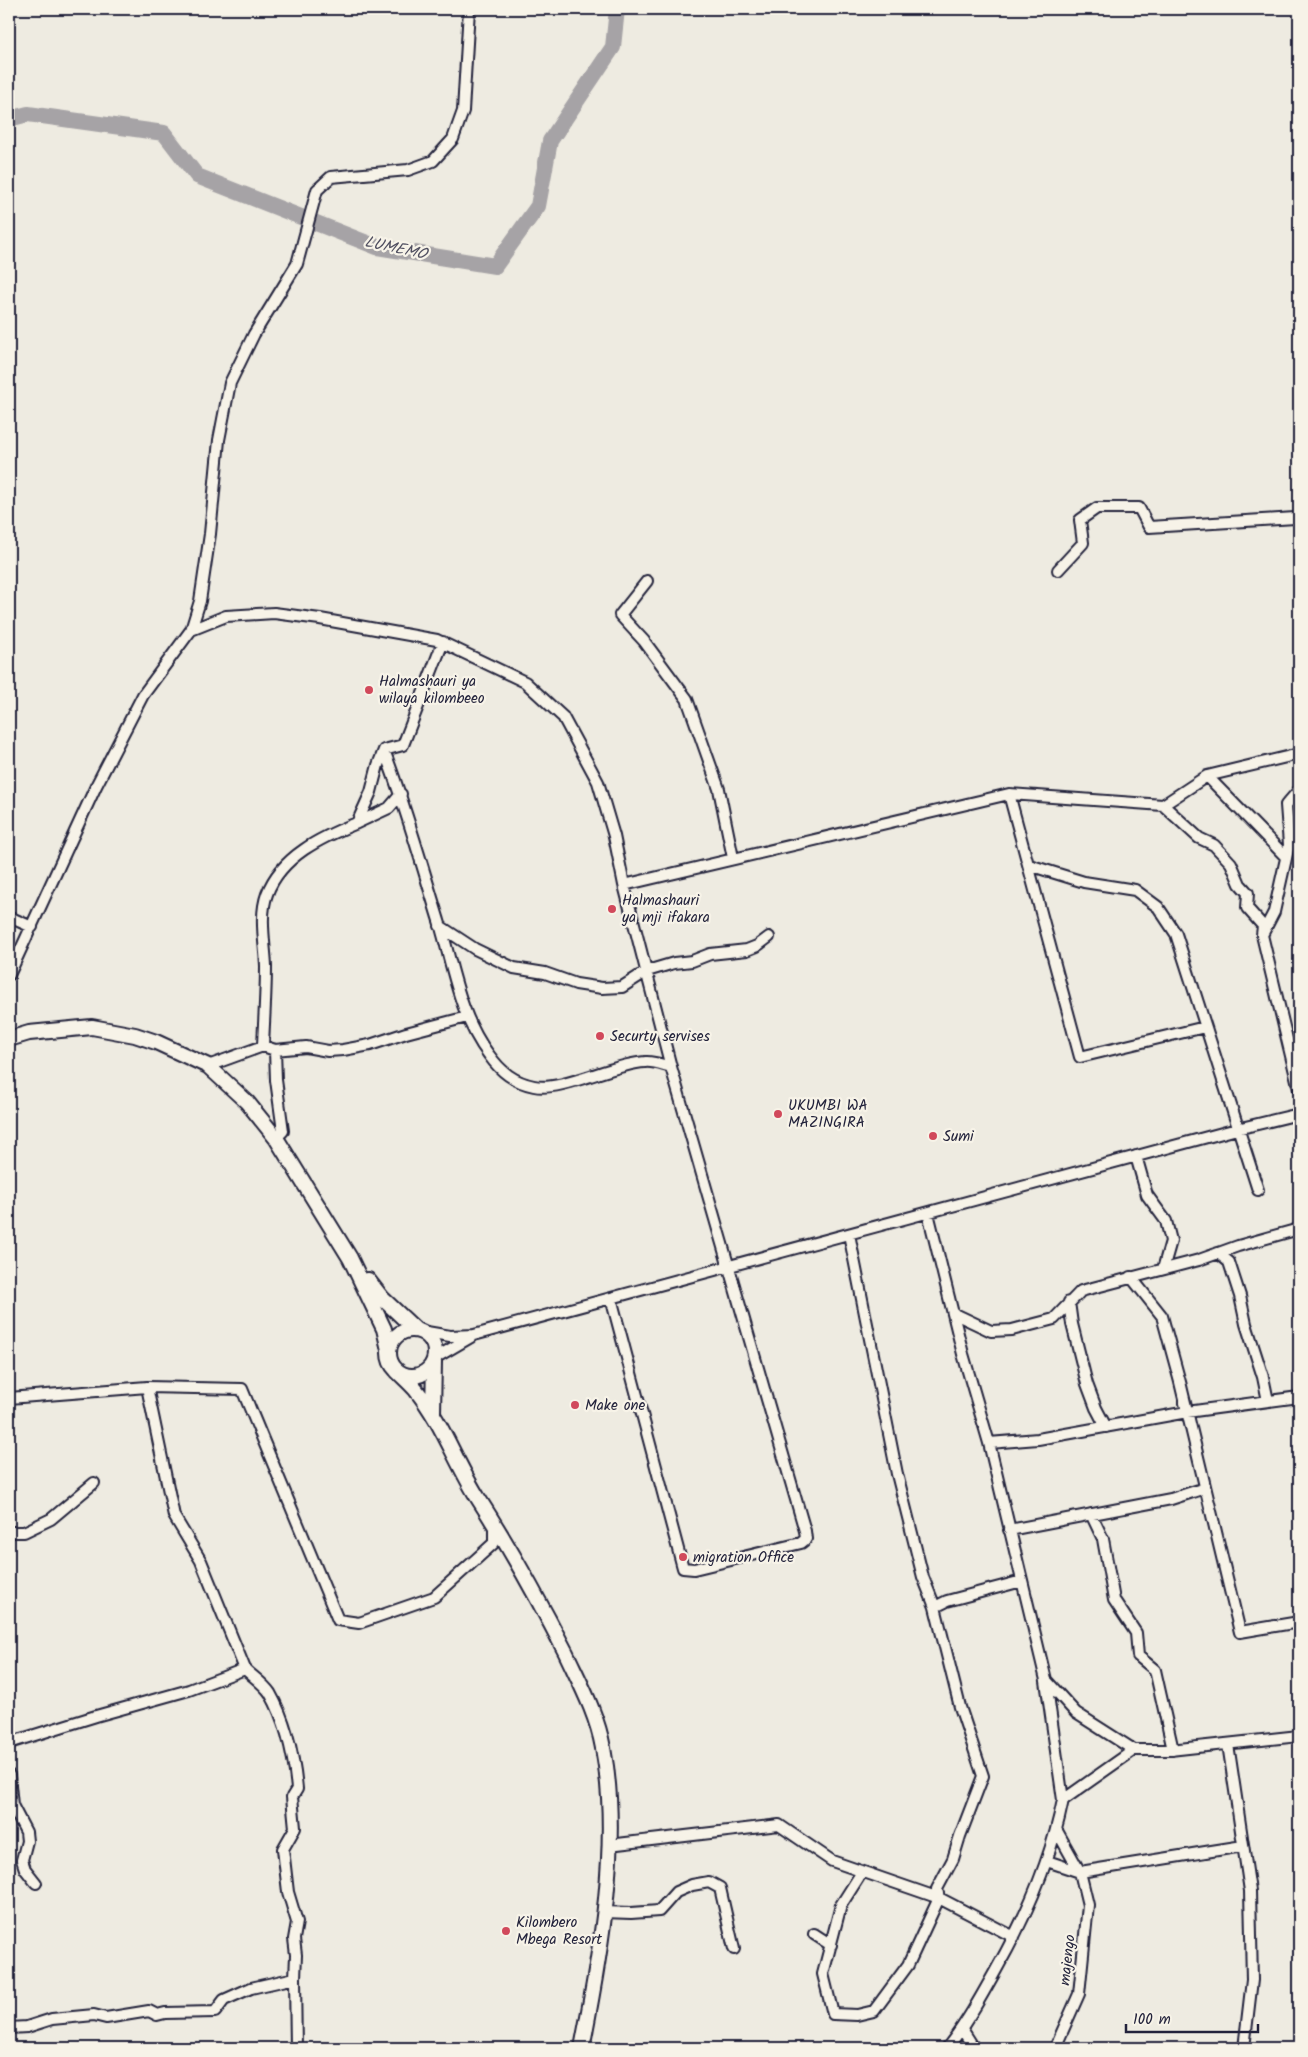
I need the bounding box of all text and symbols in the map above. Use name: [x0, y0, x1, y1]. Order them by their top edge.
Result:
water label: LUMEMO: [362, 230, 431, 268]
place label: Halmashauri ya wilaya kilombeeo: [379, 670, 485, 711]
marker: Halmashauri ya wilaya kilombeeo: [363, 684, 375, 696]
place label: Halmashauri ya mji ifakara: [621, 889, 710, 930]
marker: Halmashauri ya mji ifakara: [606, 903, 618, 915]
place label: Securty servises: [610, 1025, 711, 1049]
marker: Securty servises: [594, 1030, 606, 1042]
place label: UKUMBI WA MAZINGIRA: [788, 1094, 868, 1135]
marker: UKUMBI WA MAZINGIRA: [772, 1108, 784, 1120]
place label: Sumi: [943, 1125, 975, 1149]
marker: Sumi: [927, 1130, 939, 1142]
place label: Make one: [585, 1394, 645, 1418]
marker: Make one: [569, 1399, 581, 1411]
place label: migration Office: [693, 1546, 794, 1570]
marker: migration Office: [677, 1551, 689, 1563]
place label: Kilombero Mbega Resort: [516, 1911, 602, 1952]
marker: Kilombero Mbega Resort: [500, 1925, 512, 1937]
street label: majengo: [1053, 1933, 1083, 1987]
scale bar: [1126, 2002, 1258, 2034]
text: 100 m: [1133, 2008, 1171, 2032]

